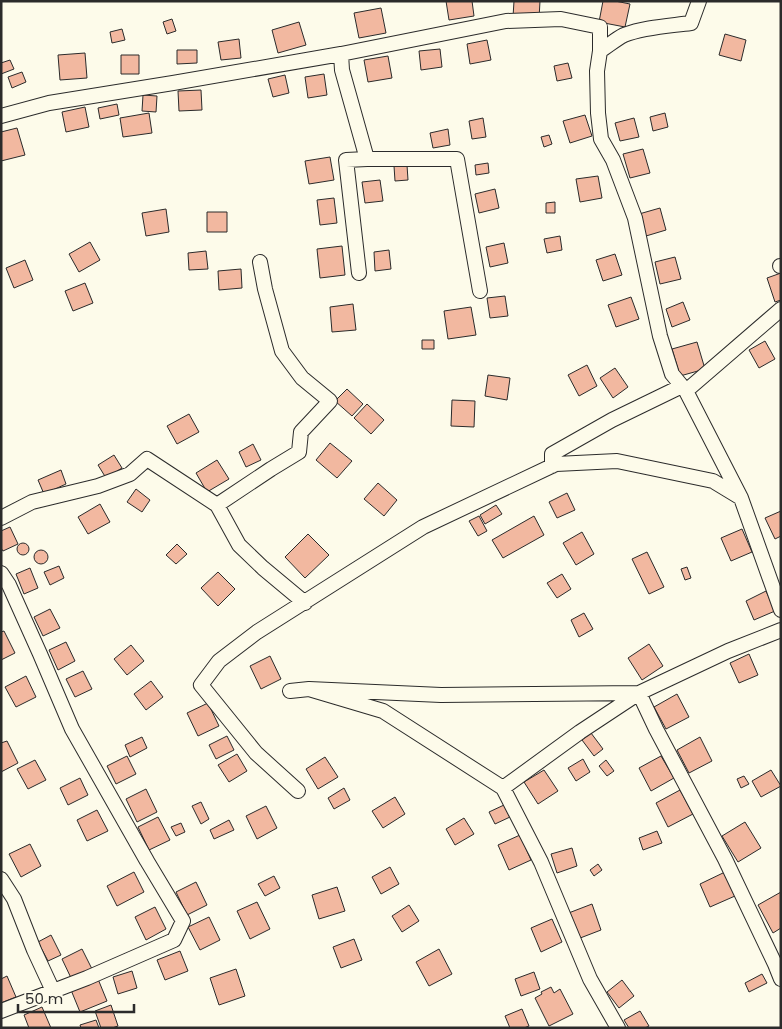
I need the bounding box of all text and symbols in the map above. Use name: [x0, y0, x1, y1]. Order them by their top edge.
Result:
scale bar: [18, 982, 134, 1014]
text: 50 m: [25, 988, 63, 1009]

